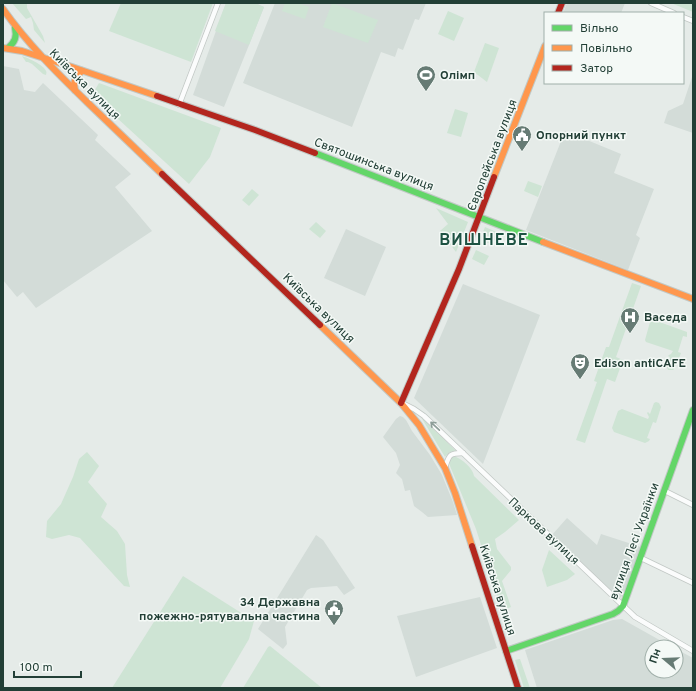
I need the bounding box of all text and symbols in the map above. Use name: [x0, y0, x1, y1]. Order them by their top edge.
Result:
legend: [544, 12, 684, 84]
text: Вільно: [580, 21, 619, 37]
text: Повільно: [580, 41, 633, 57]
street label: Київська вулиця: [45, 46, 123, 124]
text: Затор: [580, 61, 613, 77]
sports icon: Олімп: [415, 64, 437, 92]
place label: Олімп: [440, 68, 475, 84]
street label: Європейська вулиця: [464, 97, 522, 214]
public building icon: Опорний пункт: [511, 124, 533, 152]
place label: Опорний пункт: [536, 128, 626, 144]
street label: Святошинська вулиця: [312, 135, 436, 195]
district label: ВИШНЕВЕ: [439, 231, 529, 251]
street label: Київська вулиця: [279, 270, 358, 347]
hospital icon: Васеда: [619, 306, 641, 334]
place label: Васеда: [644, 310, 687, 326]
theatre icon: Edison antiCAFE: [569, 352, 591, 380]
place label: Edison antiCAFE: [594, 356, 686, 372]
one-way arrow: [430, 422, 440, 431]
street label: вулиця Лесі Українки: [606, 481, 664, 602]
street label: Паркова вулиця: [504, 495, 582, 569]
street label: Київська вулиця: [475, 543, 519, 638]
place label: 34 Державна пожежно-рятувальна частина: [139, 595, 320, 625]
public building icon: 34 Державна пожежно-рятувальна частина: [323, 598, 345, 626]
north arrow: [644, 639, 684, 679]
text: Пн: [646, 647, 665, 665]
scale bar: [14, 653, 81, 679]
text: 100 m: [20, 660, 53, 676]

